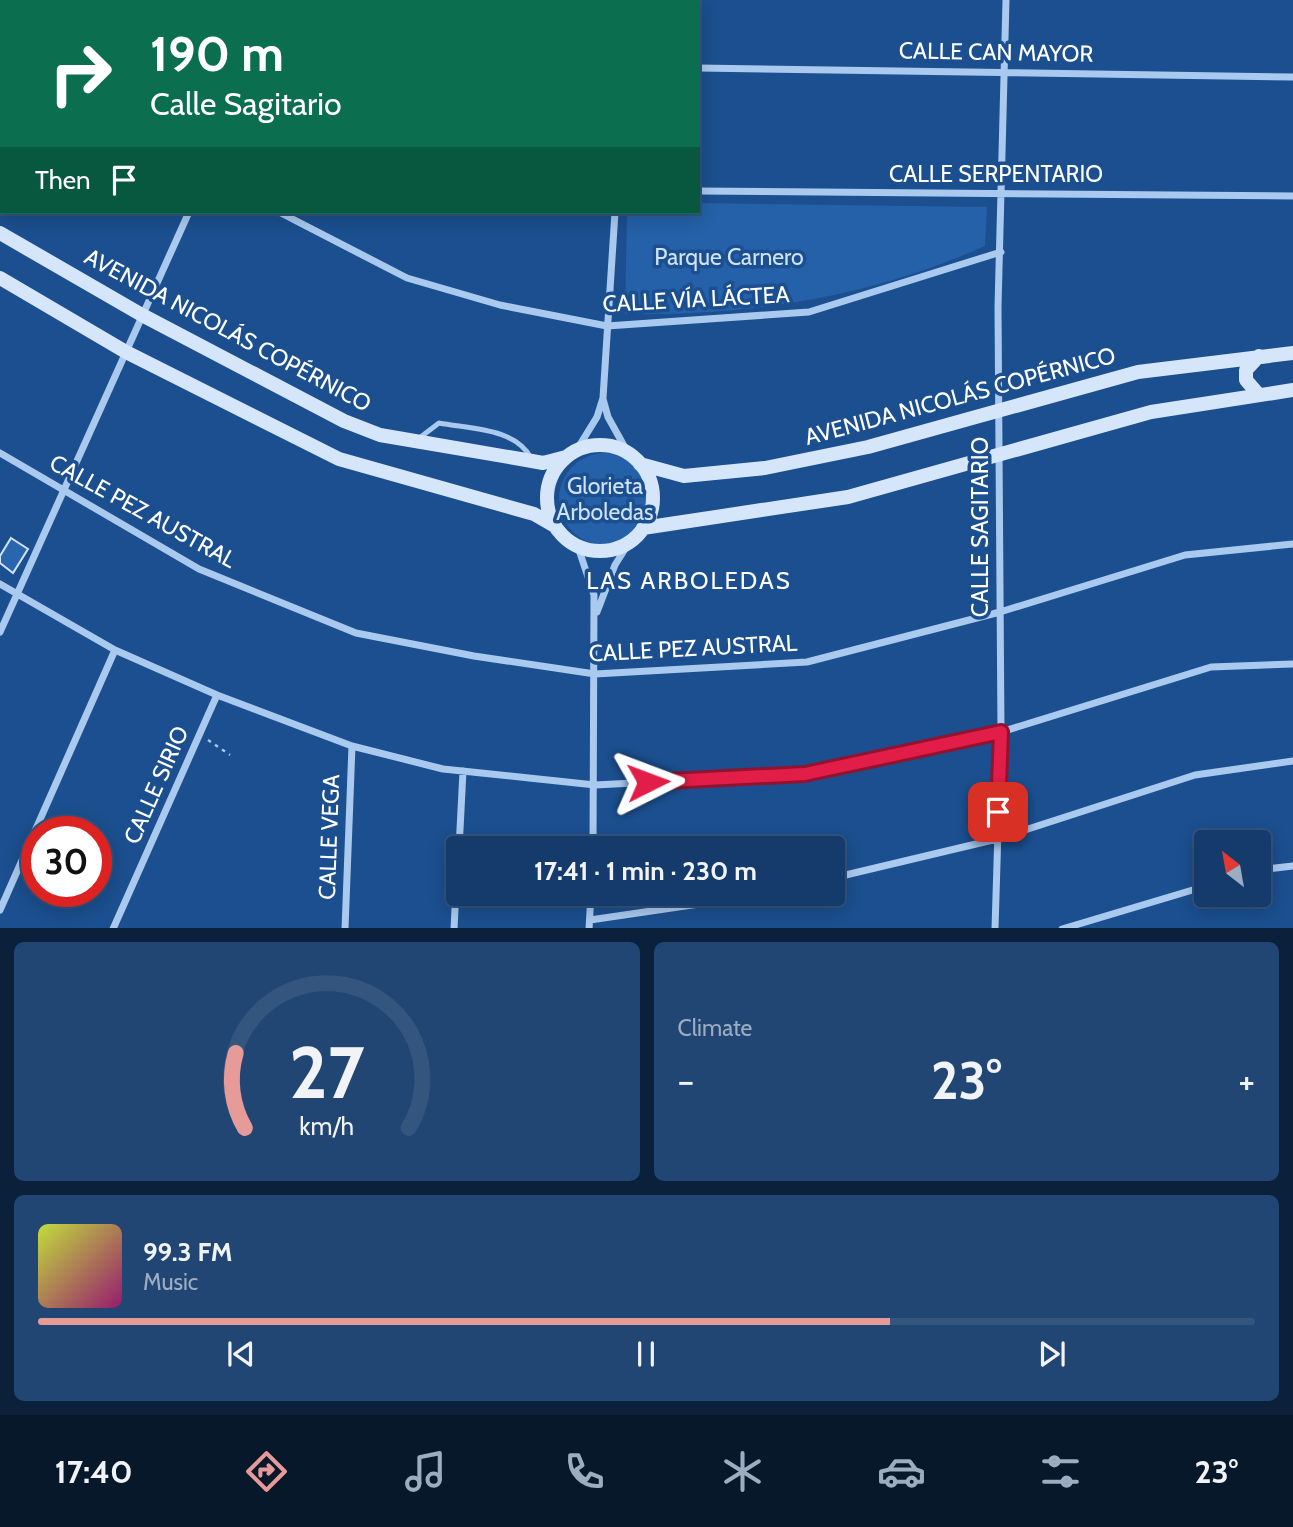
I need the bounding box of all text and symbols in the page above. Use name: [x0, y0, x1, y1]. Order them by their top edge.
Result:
text: 190 m: [150, 24, 284, 83]
icon: right: [35, 28, 126, 119]
street label: CALLE CAN MAYOR: [899, 36, 1094, 68]
text: Calle Sagitario: [150, 84, 342, 123]
street label: CALLE SERPENTARIO: [889, 160, 1103, 188]
icon: arrive: [105, 161, 143, 199]
text: Then: [35, 164, 91, 196]
street label: AVENIDA NICOLÁS COPÉRNICO: [80, 242, 377, 418]
park label: Parque Carnero: [654, 243, 804, 271]
street label: CALLE VÍA LÁCTEA: [602, 279, 790, 318]
street label: AVENIDA NICOLÁS COPÉRNICO: [801, 340, 1118, 451]
street label: CALLE SAGITARIO: [966, 437, 994, 617]
street label: CALLE PEZ AUSTRAL: [45, 448, 241, 574]
park label: Glorieta Arboledas: [556, 472, 654, 526]
district label: LAS ARBOLEDAS: [586, 566, 792, 595]
street label: CALLE PEZ AUSTRAL: [588, 629, 798, 667]
street label: CALLE SIRIO: [118, 722, 194, 848]
position arrow: [611, 745, 685, 819]
street label: CALLE VEGA: [313, 774, 345, 900]
pin: [968, 782, 1028, 842]
icon: arrive: [979, 793, 1017, 831]
speed limit sign: 30: [21, 816, 112, 907]
north arrow: [1194, 830, 1270, 906]
map controls: [1194, 830, 1271, 907]
text: 17:41 · 1 min · 230 m: [534, 855, 757, 887]
text: Climate: [678, 1014, 752, 1042]
text: 27: [289, 1028, 365, 1116]
text: 23°: [931, 1049, 1002, 1112]
text: −: [678, 1057, 694, 1104]
text: +: [1238, 1057, 1255, 1104]
text: km/h: [299, 1110, 354, 1140]
text: 99.3 FM: [143, 1236, 232, 1268]
text: Music: [143, 1268, 198, 1296]
icon: previous: [222, 1335, 260, 1373]
icon: pause: [627, 1335, 665, 1373]
icon: next: [1033, 1335, 1071, 1373]
icon: directions: [242, 1447, 291, 1496]
icon: music: [401, 1447, 450, 1496]
icon: phone: [560, 1447, 609, 1496]
icon: climate: [718, 1447, 767, 1496]
icon: car: [877, 1447, 926, 1496]
icon: filters: [1036, 1447, 1085, 1496]
text: 17:40: [55, 1452, 133, 1491]
text: 23°: [1195, 1452, 1238, 1491]

